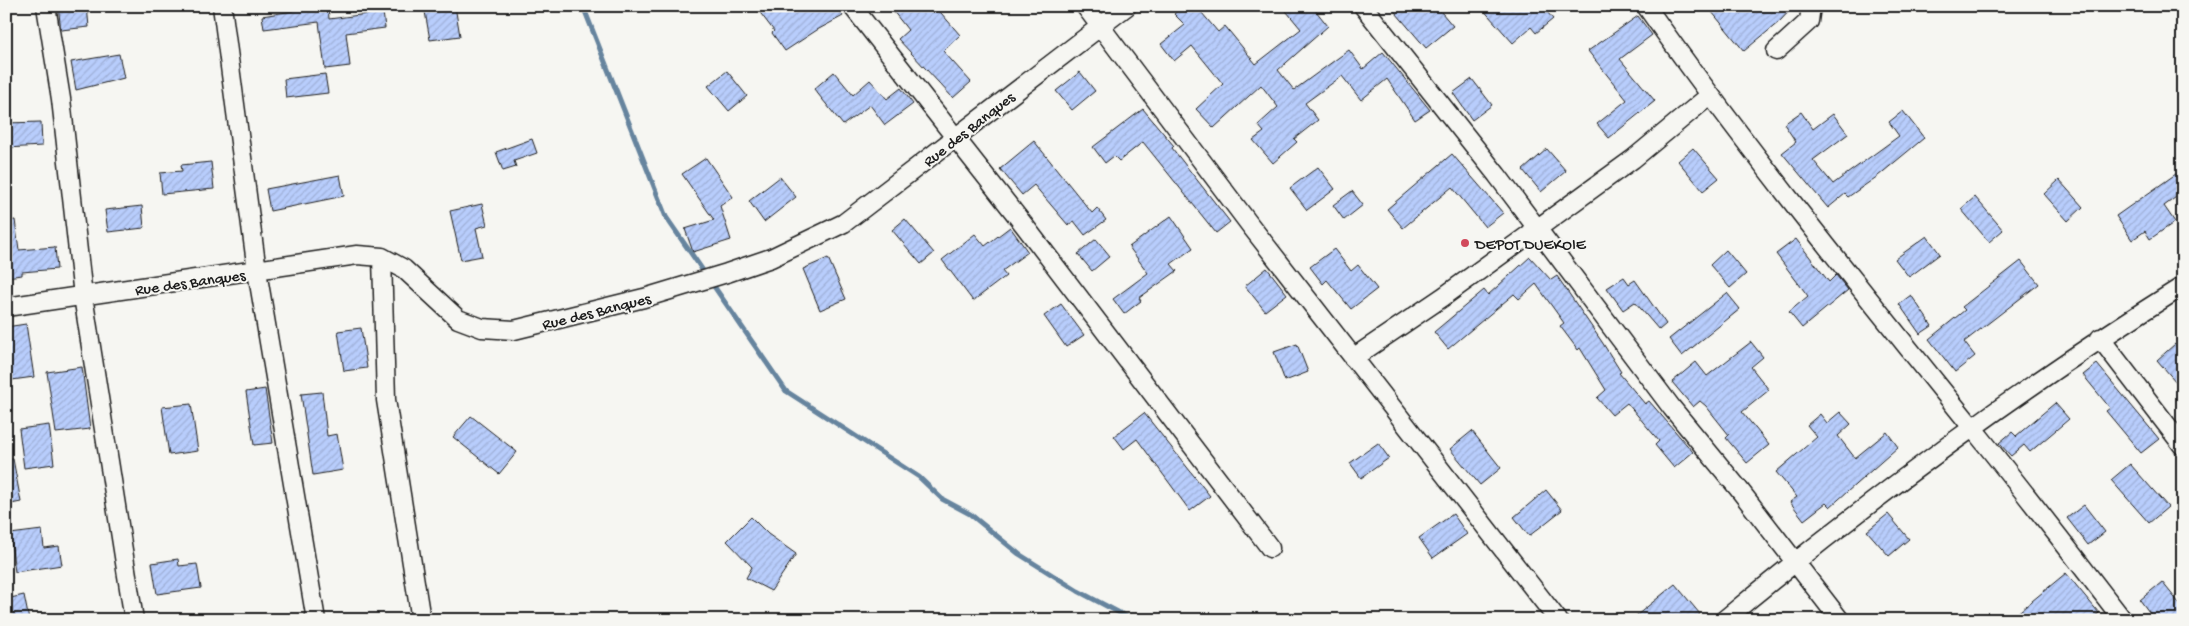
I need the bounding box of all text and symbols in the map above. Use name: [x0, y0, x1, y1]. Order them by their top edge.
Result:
street label: Rue des Banques: [921, 88, 1021, 172]
marker: DEPOT DUEKOIE: [1459, 237, 1471, 249]
place label: DEPOT DUEKOIE: [1474, 237, 1587, 256]
street label: Rue des Banques: [134, 267, 248, 302]
street label: Rue des Banques: [541, 290, 654, 336]

